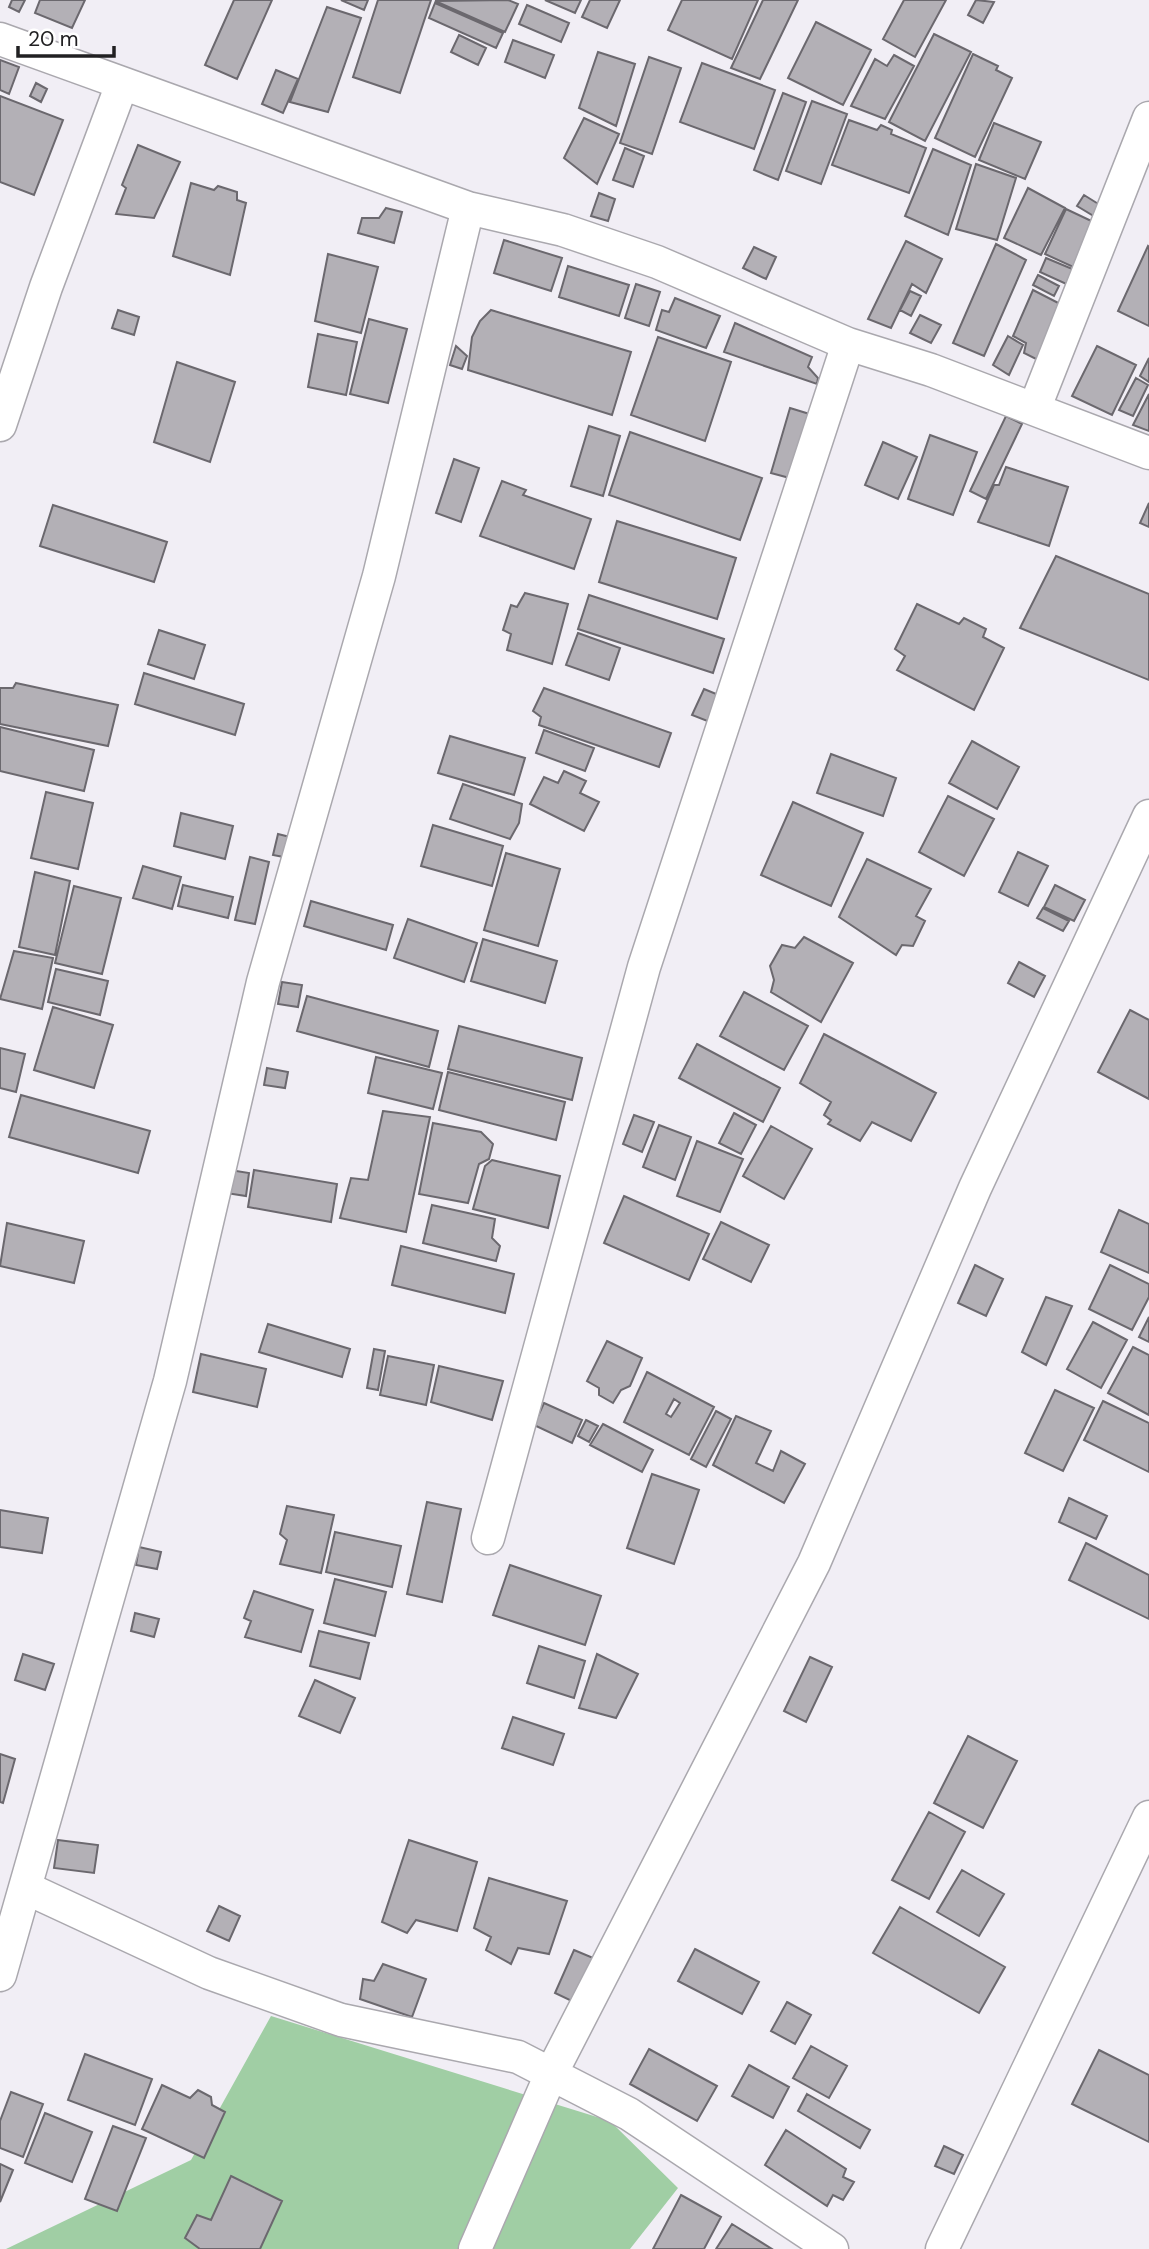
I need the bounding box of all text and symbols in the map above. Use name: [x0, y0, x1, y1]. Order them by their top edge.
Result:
scale bar: [18, 14, 114, 58]
text: 20 m: [28, 25, 79, 53]

